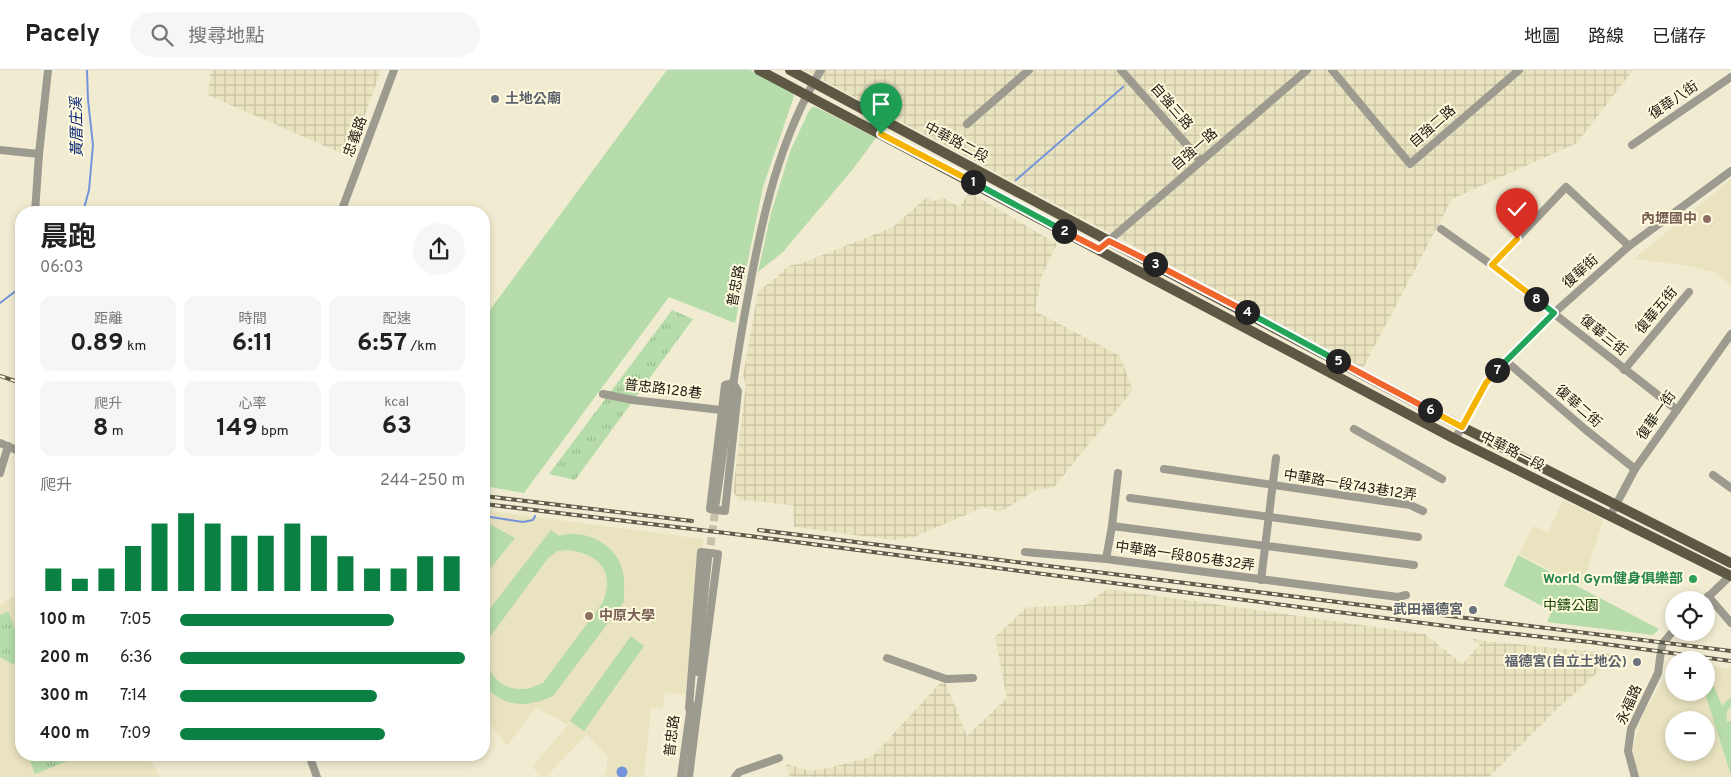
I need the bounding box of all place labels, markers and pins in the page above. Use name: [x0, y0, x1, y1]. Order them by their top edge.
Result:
pin: [860, 83, 902, 134]
place label: 土地公廟: [505, 90, 561, 108]
marker: 土地公廟: [489, 93, 501, 105]
pin: 1: [960, 170, 986, 194]
pin: [1496, 188, 1538, 239]
place label: 內壢國中: [1641, 211, 1697, 228]
marker: 內壢國中: [1701, 213, 1713, 225]
pin: 2: [1052, 218, 1076, 244]
pin: 3: [1142, 252, 1168, 276]
pin: 8: [1524, 286, 1548, 312]
pin: 4: [1234, 300, 1260, 324]
pin: 5: [1326, 348, 1350, 374]
pin: 7: [1484, 358, 1510, 382]
pin: 6: [1418, 398, 1442, 422]
place label: World Gym健身俱樂部: [1543, 570, 1683, 588]
marker: World Gym健身俱樂部: [1687, 573, 1699, 585]
place label: 武田福德宮: [1393, 601, 1463, 619]
marker: 武田福德宮: [1467, 604, 1479, 616]
place label: 中原大學: [599, 608, 655, 625]
marker: 中原大學: [583, 610, 595, 622]
place label: 福德宮(自立土地公): [1505, 653, 1627, 671]
marker: 福德宮(自立土地公): [1631, 656, 1643, 668]

